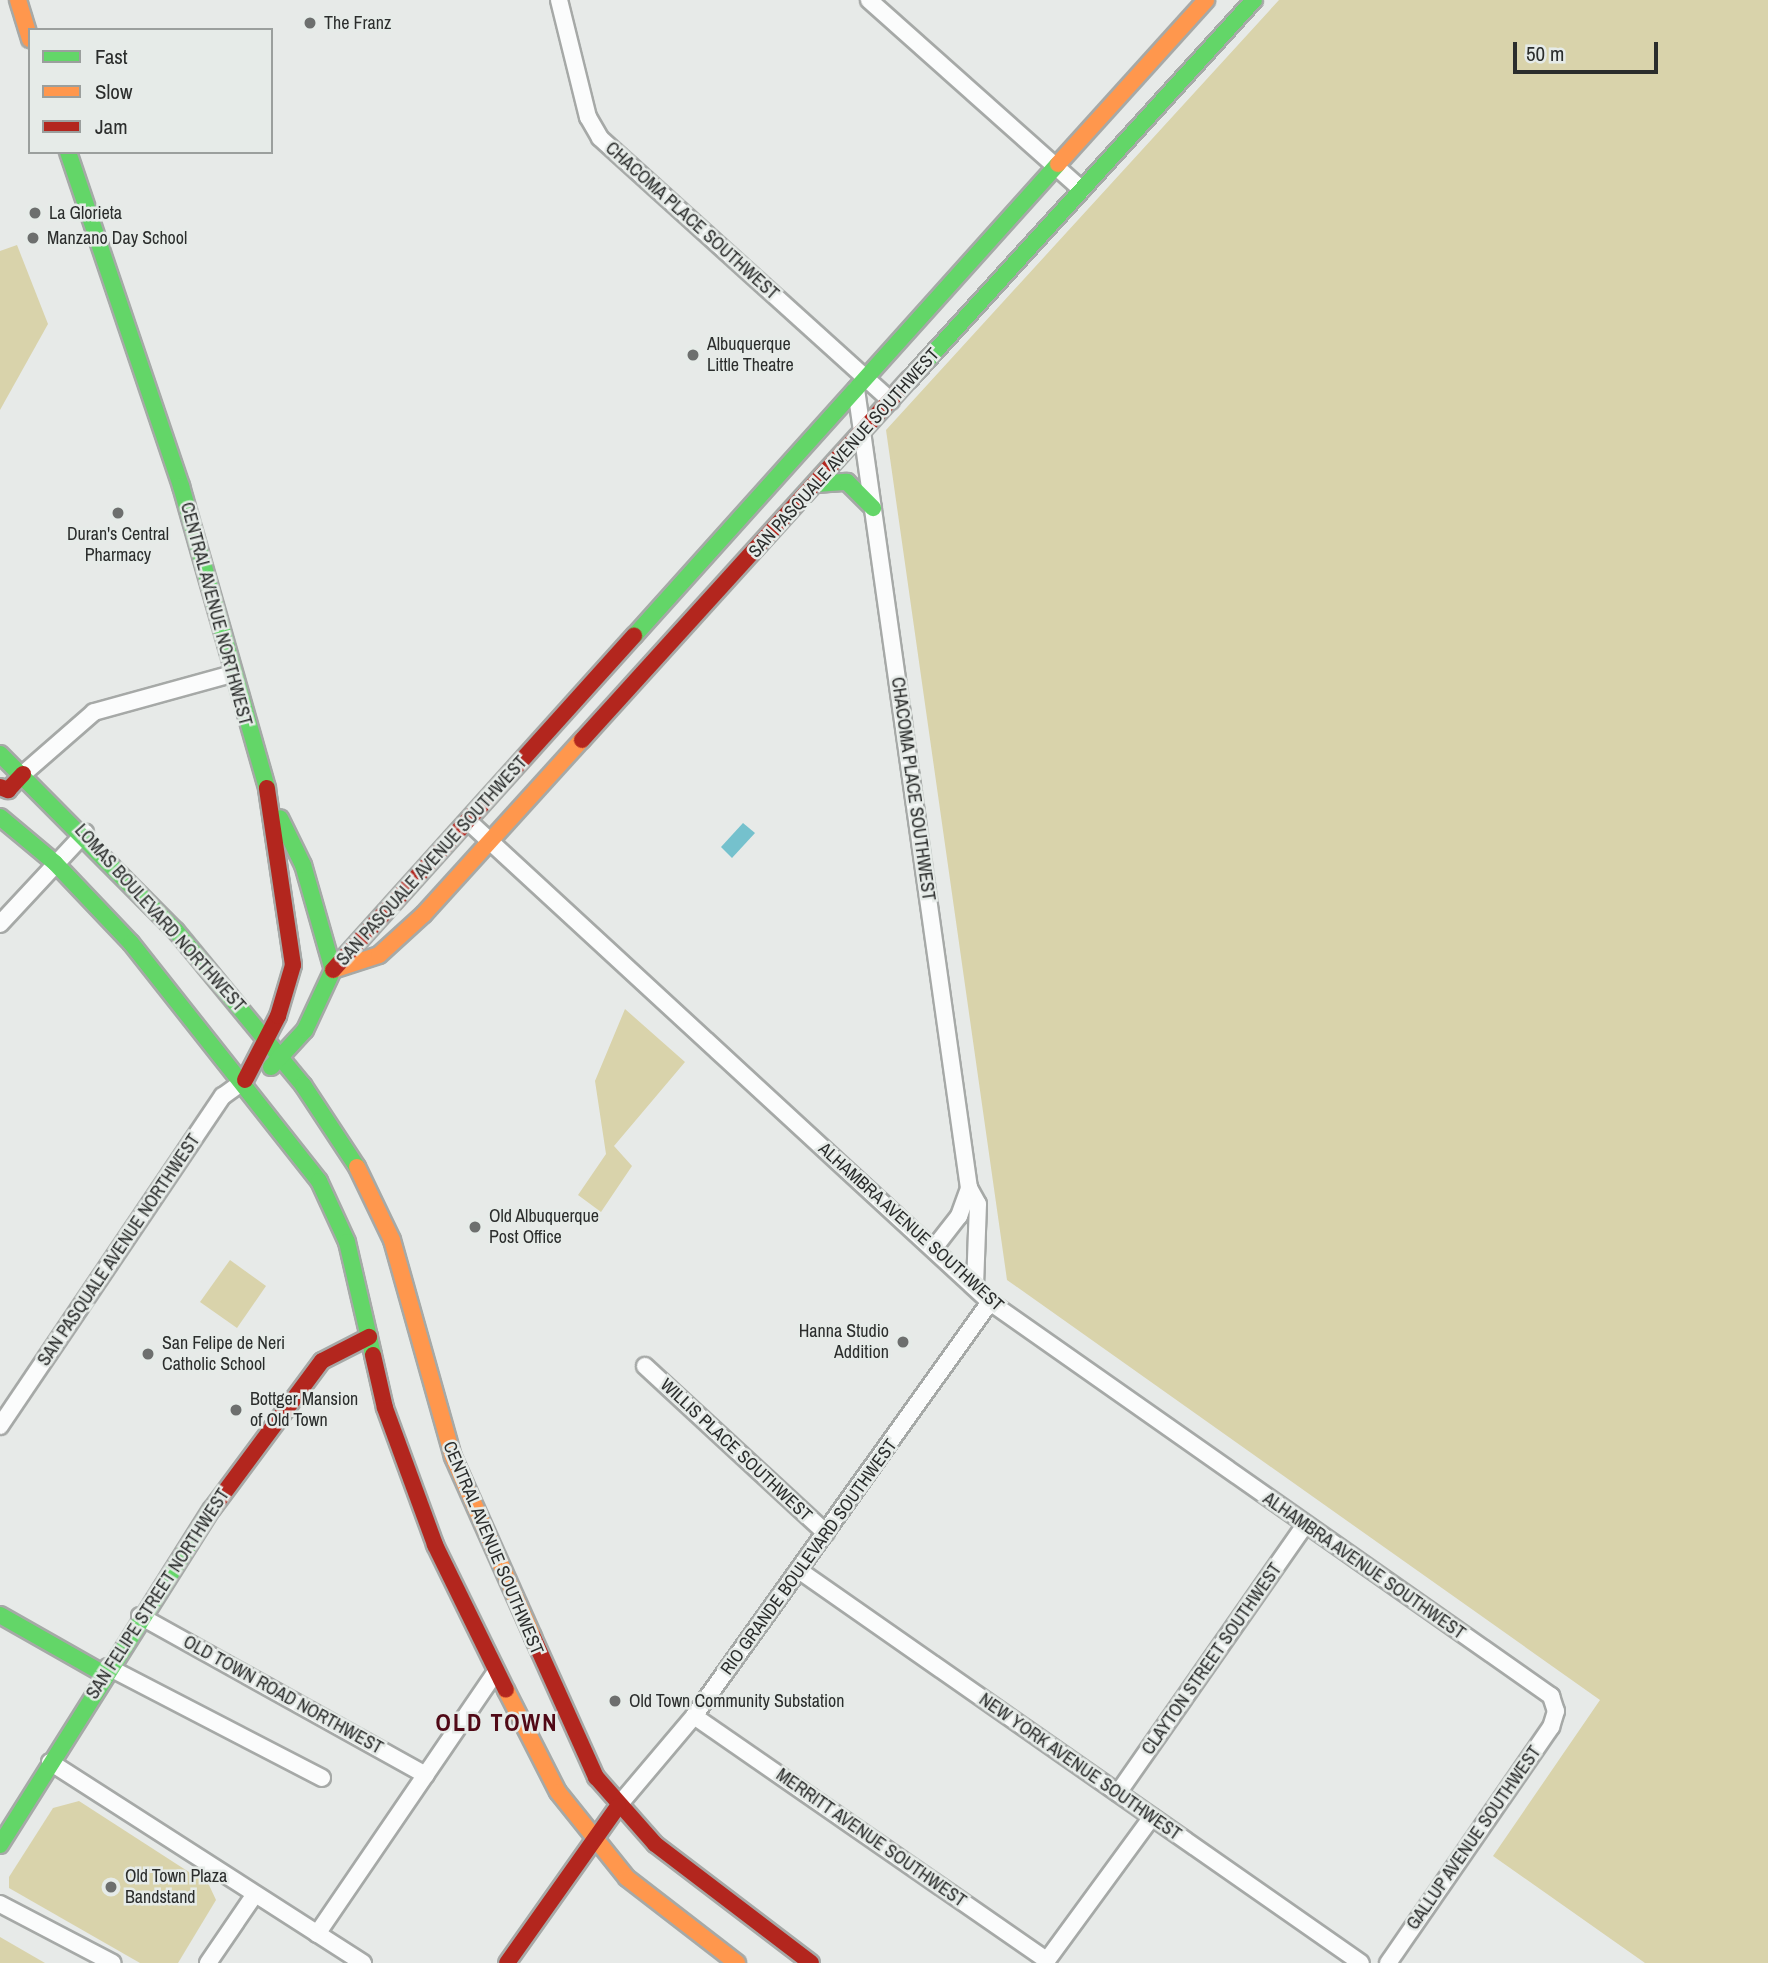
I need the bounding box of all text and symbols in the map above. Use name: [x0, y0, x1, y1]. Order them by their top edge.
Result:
place label: The Franz: [324, 12, 391, 34]
marker: The Franz: [302, 15, 318, 31]
legend: [28, 28, 273, 154]
scale bar: [1516, 28, 1661, 72]
text: 50 m: [1526, 39, 1564, 68]
text: Fast: [95, 42, 128, 71]
text: Slow: [95, 77, 132, 106]
text: Jam: [95, 112, 128, 141]
street label: CHACOMA PLACE SOUTHWEST: [601, 137, 783, 305]
place label: La Glorieta: [49, 202, 122, 224]
marker: La Glorieta: [27, 205, 43, 221]
place label: Manzano Day School: [47, 227, 187, 249]
marker: Manzano Day School: [25, 230, 41, 246]
place label: Albuquerque Little Theatre: [707, 334, 794, 376]
street label: SAN PASQUALE AVENUE SOUTHWEST: [744, 344, 944, 562]
marker: Albuquerque Little Theatre: [685, 347, 701, 363]
street label: CENTRAL AVENUE NORTHWEST: [176, 499, 256, 729]
marker: Duran's Central Pharmacy: [110, 505, 126, 521]
place label: Duran's Central Pharmacy: [67, 524, 169, 566]
street label: CHACOMA PLACE SOUTHWEST: [887, 675, 939, 903]
street label: SAN PASQUALE AVENUE SOUTHWEST: [332, 752, 532, 970]
street label: LOMAS BOULEVARD NORTHWEST: [70, 820, 250, 1016]
street label: SAN PASQUALE AVENUE NORTHWEST: [33, 1130, 205, 1370]
street label: ALHAMBRA AVENUE SOUTHWEST: [813, 1138, 1009, 1316]
place label: Old Albuquerque Post Office: [489, 1206, 600, 1248]
marker: Old Albuquerque Post Office: [467, 1219, 483, 1235]
place label: Hanna Studio Addition: [799, 1321, 889, 1364]
place label: San Felipe de Neri Catholic School: [162, 1333, 285, 1376]
marker: Hanna Studio Addition: [895, 1334, 911, 1350]
marker: San Felipe de Neri Catholic School: [140, 1346, 156, 1362]
street label: WILLIS PLACE SOUTHWEST: [656, 1374, 816, 1526]
place label: Bottger Mansion of Old Town: [250, 1389, 358, 1432]
marker: Bottger Mansion of Old Town: [228, 1402, 244, 1418]
street label: RIO GRANDE BOULEVARD SOUTHWEST: [716, 1435, 902, 1679]
street label: CENTRAL AVENUE SOUTHWEST: [438, 1437, 548, 1659]
street label: SAN FELIPE STREET NORTHWEST: [82, 1485, 234, 1703]
street label: ALHAMBRA AVENUE SOUTHWEST: [1258, 1487, 1470, 1645]
street label: CLAYTON STREET SOUTHWEST: [1137, 1559, 1287, 1759]
street label: OLD TOWN ROAD NORTHWEST: [179, 1631, 387, 1759]
street label: NEW YORK AVENUE SOUTHWEST: [974, 1689, 1186, 1845]
place label: Old Town Community Substation: [629, 1690, 845, 1712]
marker: Old Town Community Substation: [607, 1693, 623, 1709]
district label: OLD TOWN: [437, 1709, 557, 1737]
street label: GALLUP AVENUE SOUTHWEST: [1402, 1742, 1546, 1934]
street label: MERRITT AVENUE SOUTHWEST: [772, 1764, 970, 1912]
place label: Old Town Plaza Bandstand: [125, 1866, 228, 1909]
marker: Old Town Plaza Bandstand: [103, 1879, 119, 1895]

